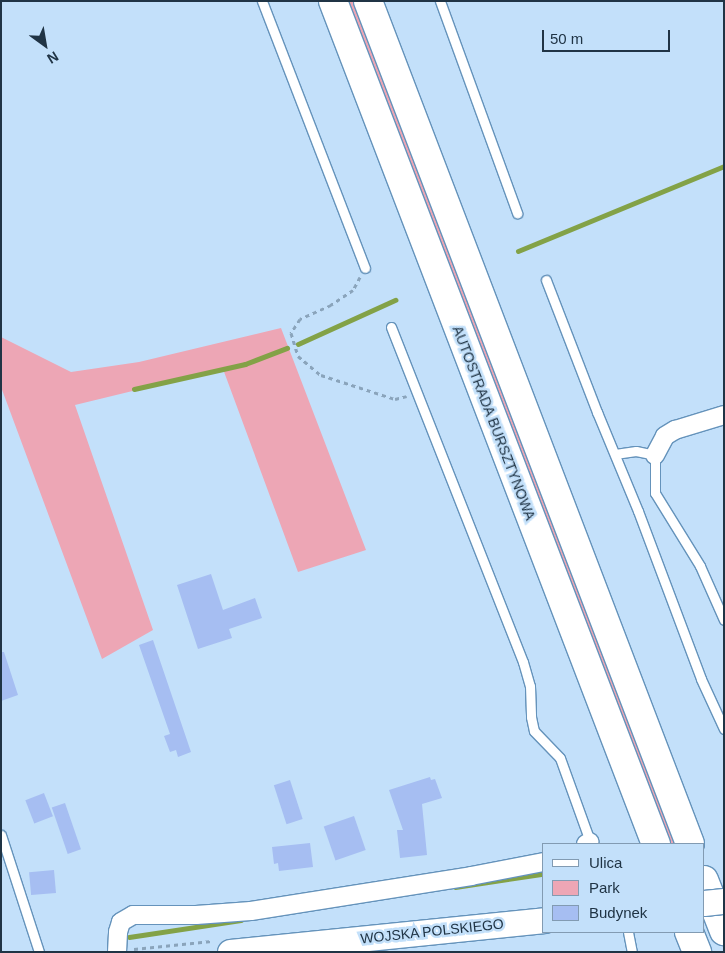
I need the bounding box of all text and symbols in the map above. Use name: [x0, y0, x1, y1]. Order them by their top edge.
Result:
north arrow: [20, 20, 70, 70]
scale bar: [545, 20, 672, 52]
text: 50 m: [550, 30, 583, 47]
text: N: [44, 48, 61, 67]
street label: AUTOSTRADA BURSZTYNOWA: [449, 323, 539, 523]
legend: [542, 843, 705, 933]
text: Ulica: [589, 854, 622, 871]
text: Park: [589, 879, 620, 896]
text: Budynek: [589, 904, 647, 921]
street label: WOJSKA POLSKIEGO: [359, 915, 505, 947]

